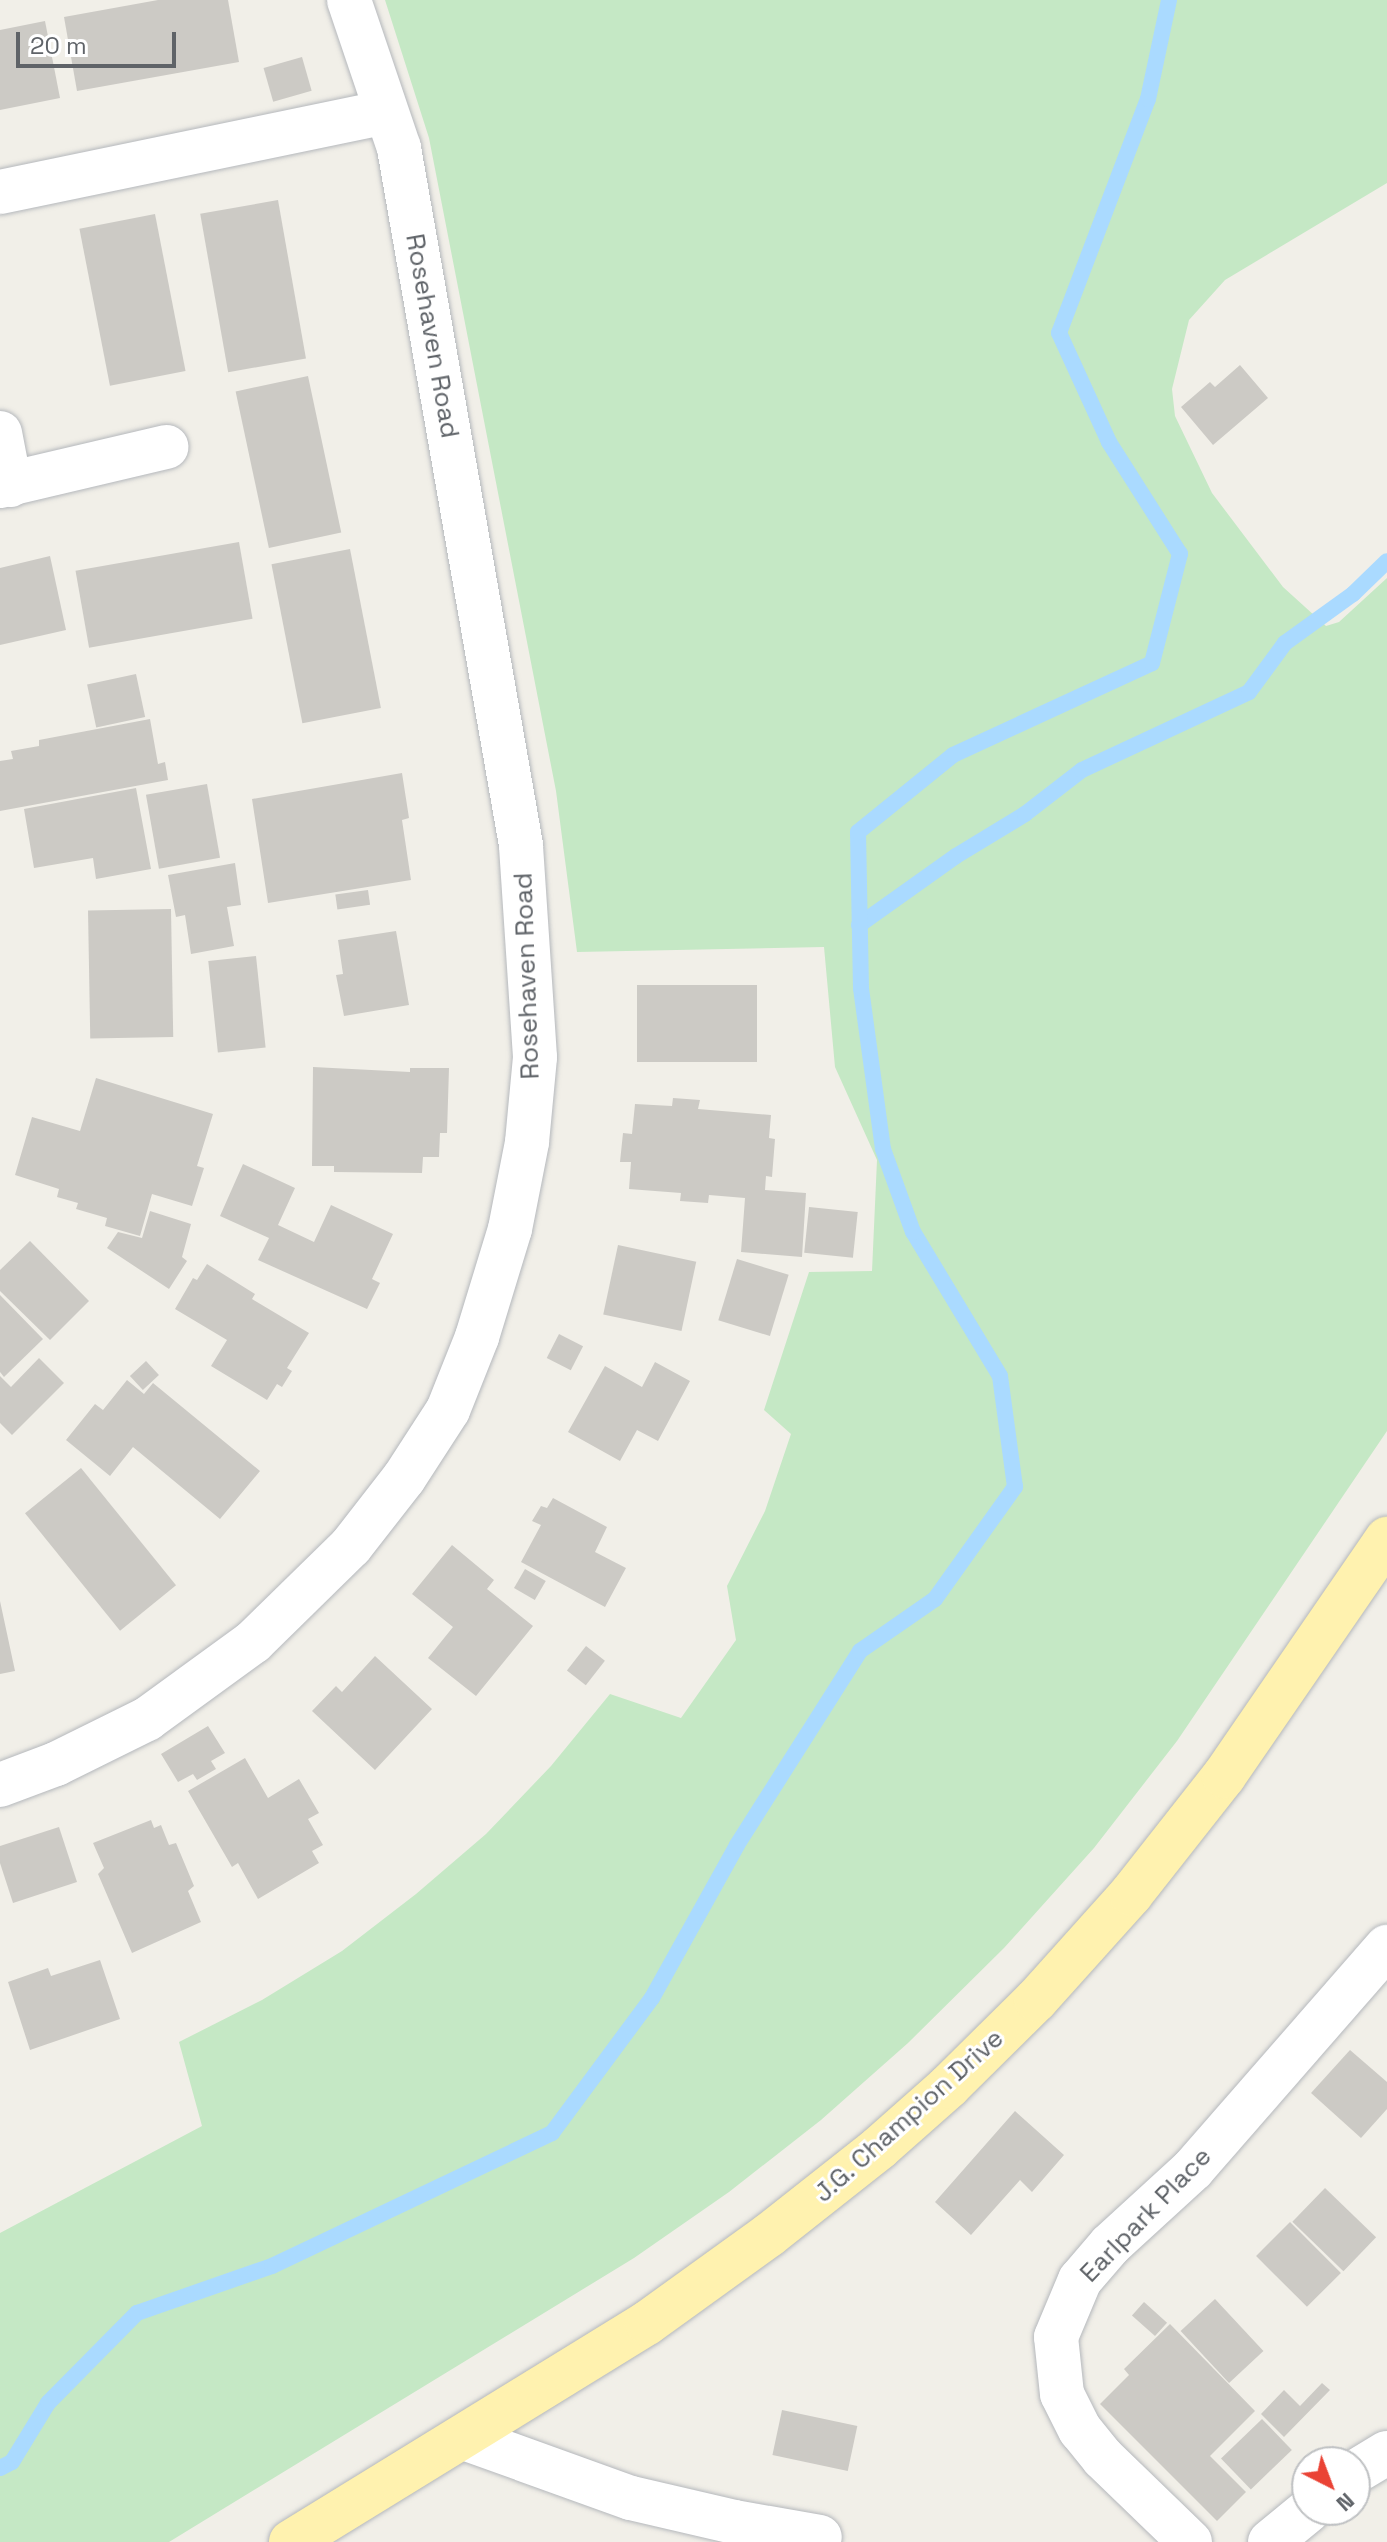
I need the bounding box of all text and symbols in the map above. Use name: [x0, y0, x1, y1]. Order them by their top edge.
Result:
scale bar: [20, 16, 180, 66]
text: 20 m: [30, 30, 87, 61]
street label: Rosehaven Road: [399, 231, 465, 441]
street label: Rosehaven Road: [508, 872, 546, 1080]
street label: J.G. Champion Drive: [808, 2023, 1010, 2209]
street label: Earlpark Place: [1074, 2141, 1218, 2289]
north arrow: [1291, 2446, 1371, 2526]
text: N: [1331, 2487, 1361, 2518]

